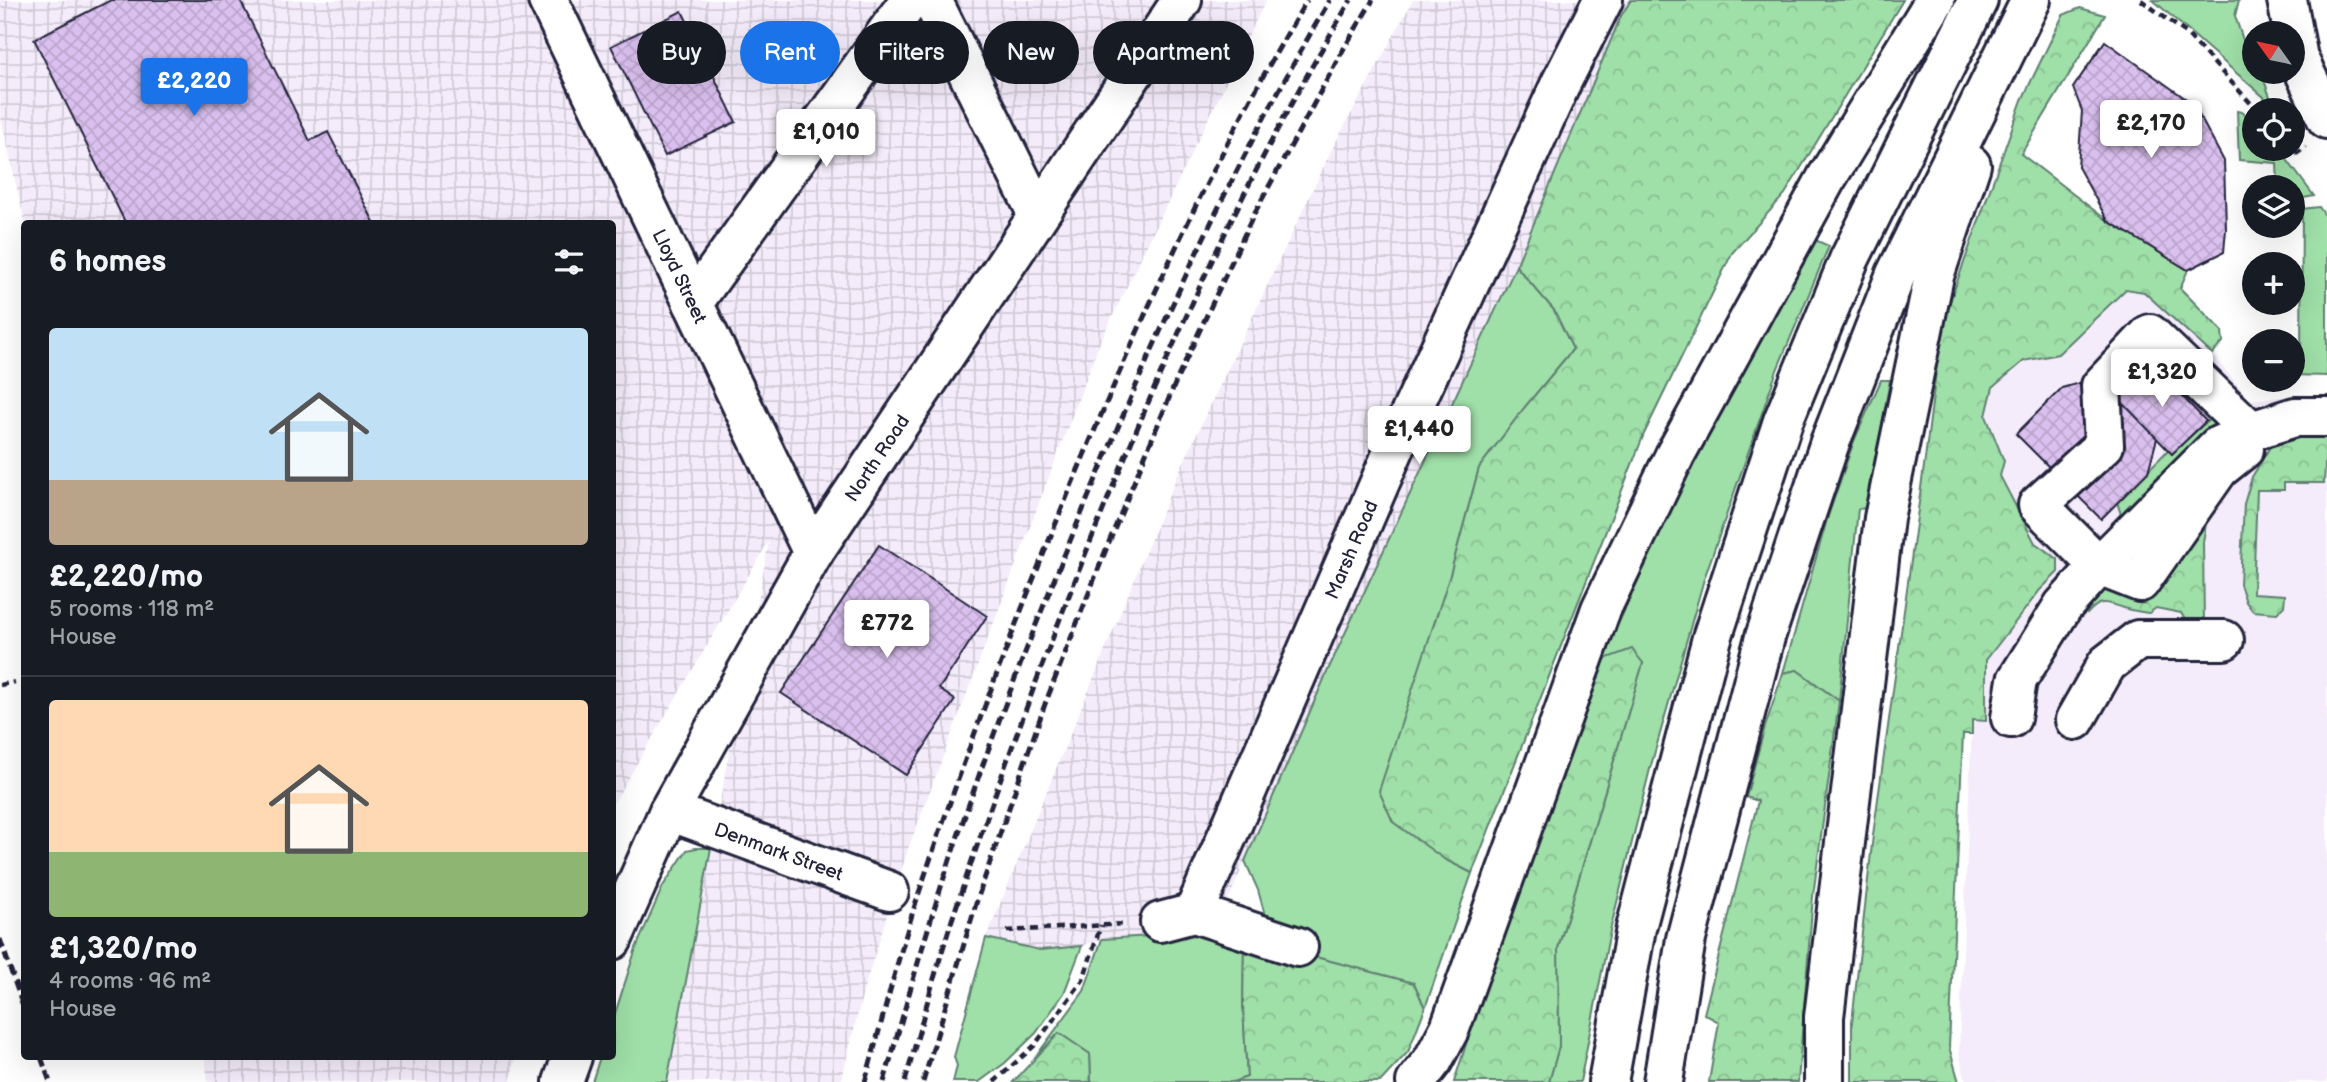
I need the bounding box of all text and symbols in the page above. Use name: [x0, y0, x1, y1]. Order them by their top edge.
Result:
chip: Buy: [637, 21, 726, 84]
chip: Rent: [740, 21, 840, 84]
chip: Filters: [854, 21, 969, 84]
chip: New: [983, 21, 1079, 84]
chip: Apartment: [1093, 21, 1254, 84]
north arrow: [2242, 21, 2305, 84]
map controls: [2242, 21, 2305, 392]
pin: £2,220: [137, 58, 251, 118]
text: £2,220: [157, 67, 231, 95]
button: locate: [2242, 98, 2305, 161]
pin: £2,170: [2094, 100, 2208, 160]
text: £2,170: [2116, 109, 2186, 137]
pin: £1,010: [769, 110, 883, 169]
text: £1,010: [792, 118, 860, 146]
button: layers: [2242, 175, 2305, 238]
street label: Lloyd Street: [647, 226, 711, 328]
icon: filters: [550, 243, 588, 281]
text: 6 homes: [49, 244, 166, 280]
button: +: [2242, 252, 2305, 315]
button: −: [2242, 329, 2305, 392]
pin: £1,320: [2105, 350, 2219, 409]
text: £1,320: [2127, 358, 2197, 386]
icon: home: [256, 374, 382, 500]
pin: £1,440: [1362, 406, 1476, 466]
street label: North Road: [841, 411, 915, 506]
text: £1,440: [1384, 415, 1454, 443]
street label: Marsh Road: [1321, 497, 1384, 603]
text: £2,220/mo: [49, 559, 203, 595]
text: 5 rooms · 118 m²: [49, 595, 214, 623]
pin: £772: [846, 600, 928, 660]
text: £772: [860, 609, 914, 637]
text: House: [49, 623, 116, 651]
icon: home: [256, 746, 382, 872]
street label: Denmark Street: [711, 818, 846, 886]
text: £1,320/mo: [49, 931, 197, 967]
text: 4 rooms · 96 m²: [49, 967, 211, 995]
text: House: [49, 995, 116, 1023]

